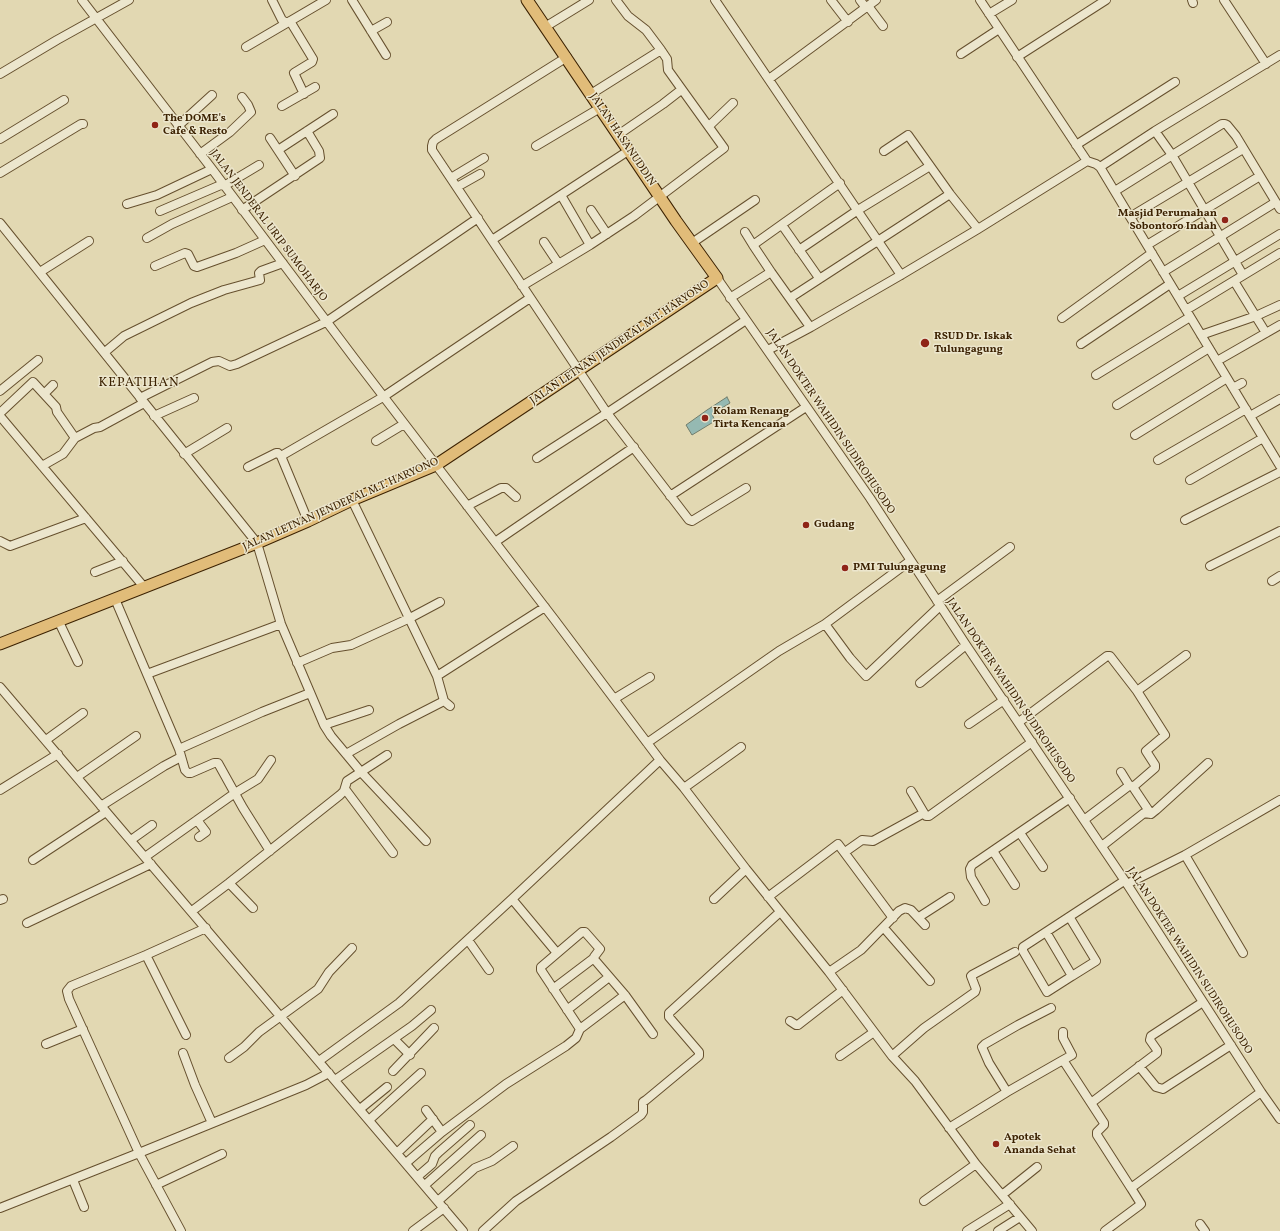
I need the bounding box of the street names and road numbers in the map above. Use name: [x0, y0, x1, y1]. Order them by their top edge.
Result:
street label: JALAN HASANUDDIN: [586, 91, 658, 189]
street label: JALAN JENDERAL URIP SUMOHARJO: [207, 147, 329, 305]
street label: JALAN LETNAN JENDERAL M.T. HARYONO: [528, 278, 712, 408]
street label: JALAN DOKTER WAHIDIN SUDIROHUSODO: [763, 327, 897, 517]
street label: JALAN LETNAN JENDERAL M.T. HARYONO: [241, 456, 441, 554]
street label: JALAN DOKTER WAHIDIN SUDIROHUSODO: [943, 596, 1077, 786]
street label: JALAN DOKTER WAHIDIN SUDIROHUSODO: [1123, 865, 1255, 1057]

